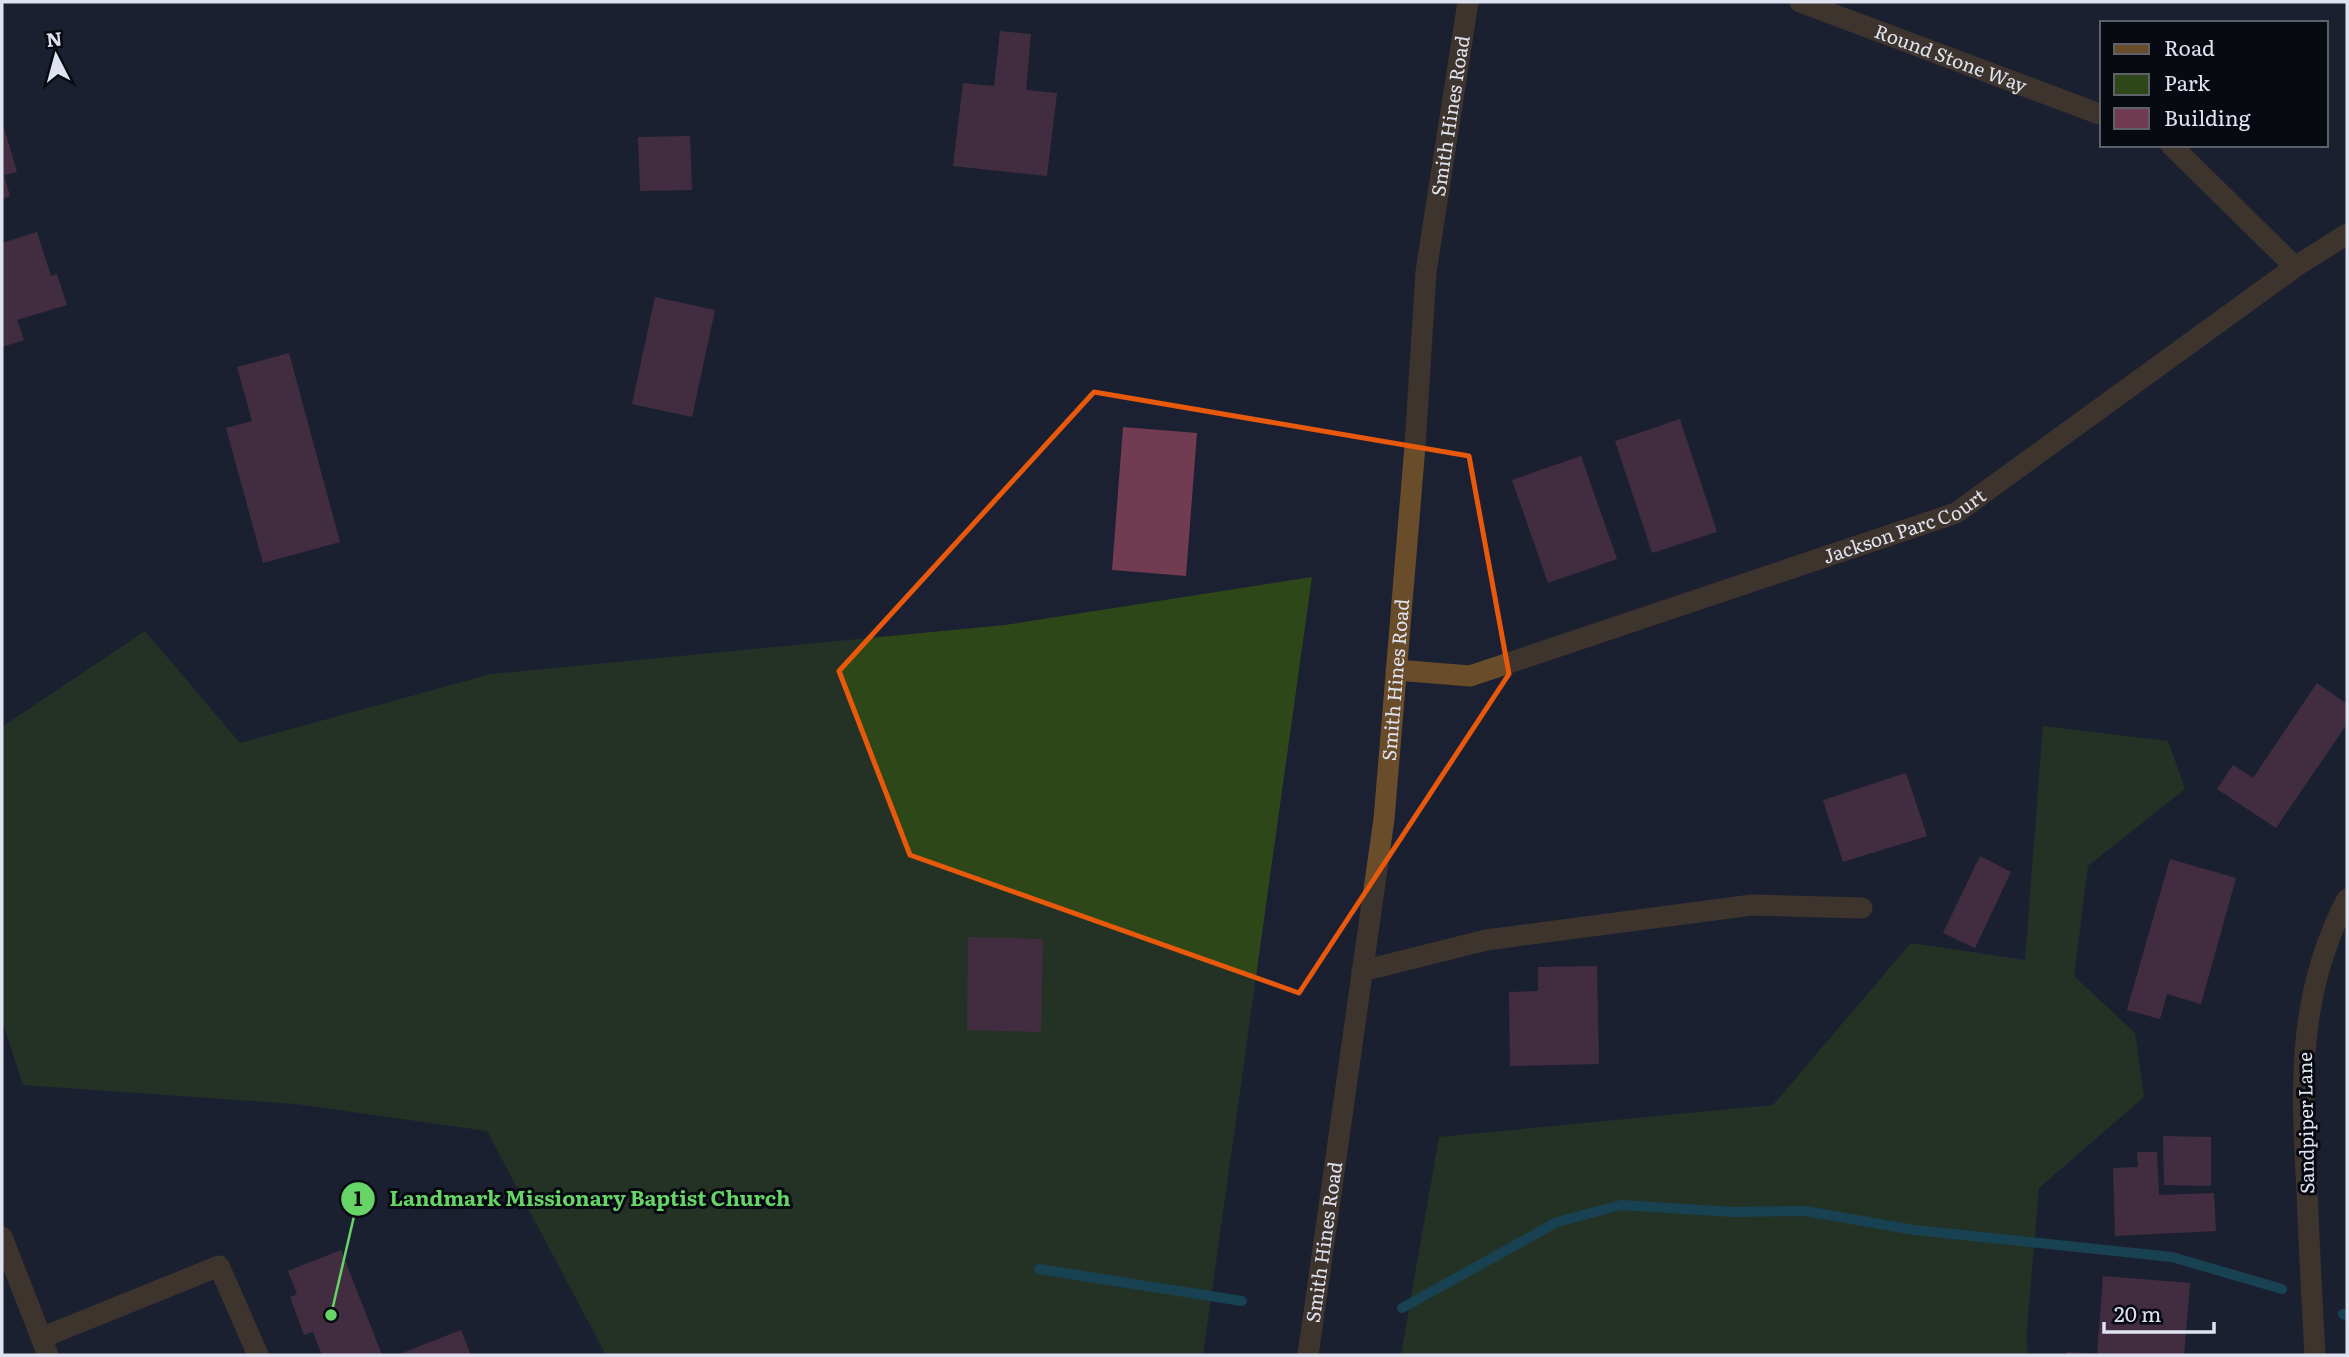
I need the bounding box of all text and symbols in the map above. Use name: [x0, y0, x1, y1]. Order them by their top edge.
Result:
street label: Round Stone Way: [1871, 16, 2031, 99]
north arrow: [21, 21, 91, 91]
legend: [2100, 21, 2328, 147]
text: N: [45, 23, 64, 53]
text: Road: [2164, 31, 2215, 62]
street label: Smith Hines Road: [1423, 33, 1476, 198]
text: Park: [2164, 66, 2210, 97]
text: Building: [2164, 101, 2251, 132]
street label: Jackson Parc Court: [1819, 481, 1991, 570]
street label: Smith Hines Road: [1374, 597, 1415, 762]
street label: Sandpiper Lane: [2290, 1052, 2320, 1194]
street label: Smith Hines Road: [1298, 1159, 1348, 1324]
callout: Landmark Missionary Baptist Church: [341, 1178, 805, 1220]
text: 1: [354, 1181, 363, 1212]
text: Landmark Missionary Baptist Church: [389, 1181, 791, 1212]
scale bar: [2104, 1290, 2214, 1334]
text: 20 m: [2114, 1297, 2161, 1328]

